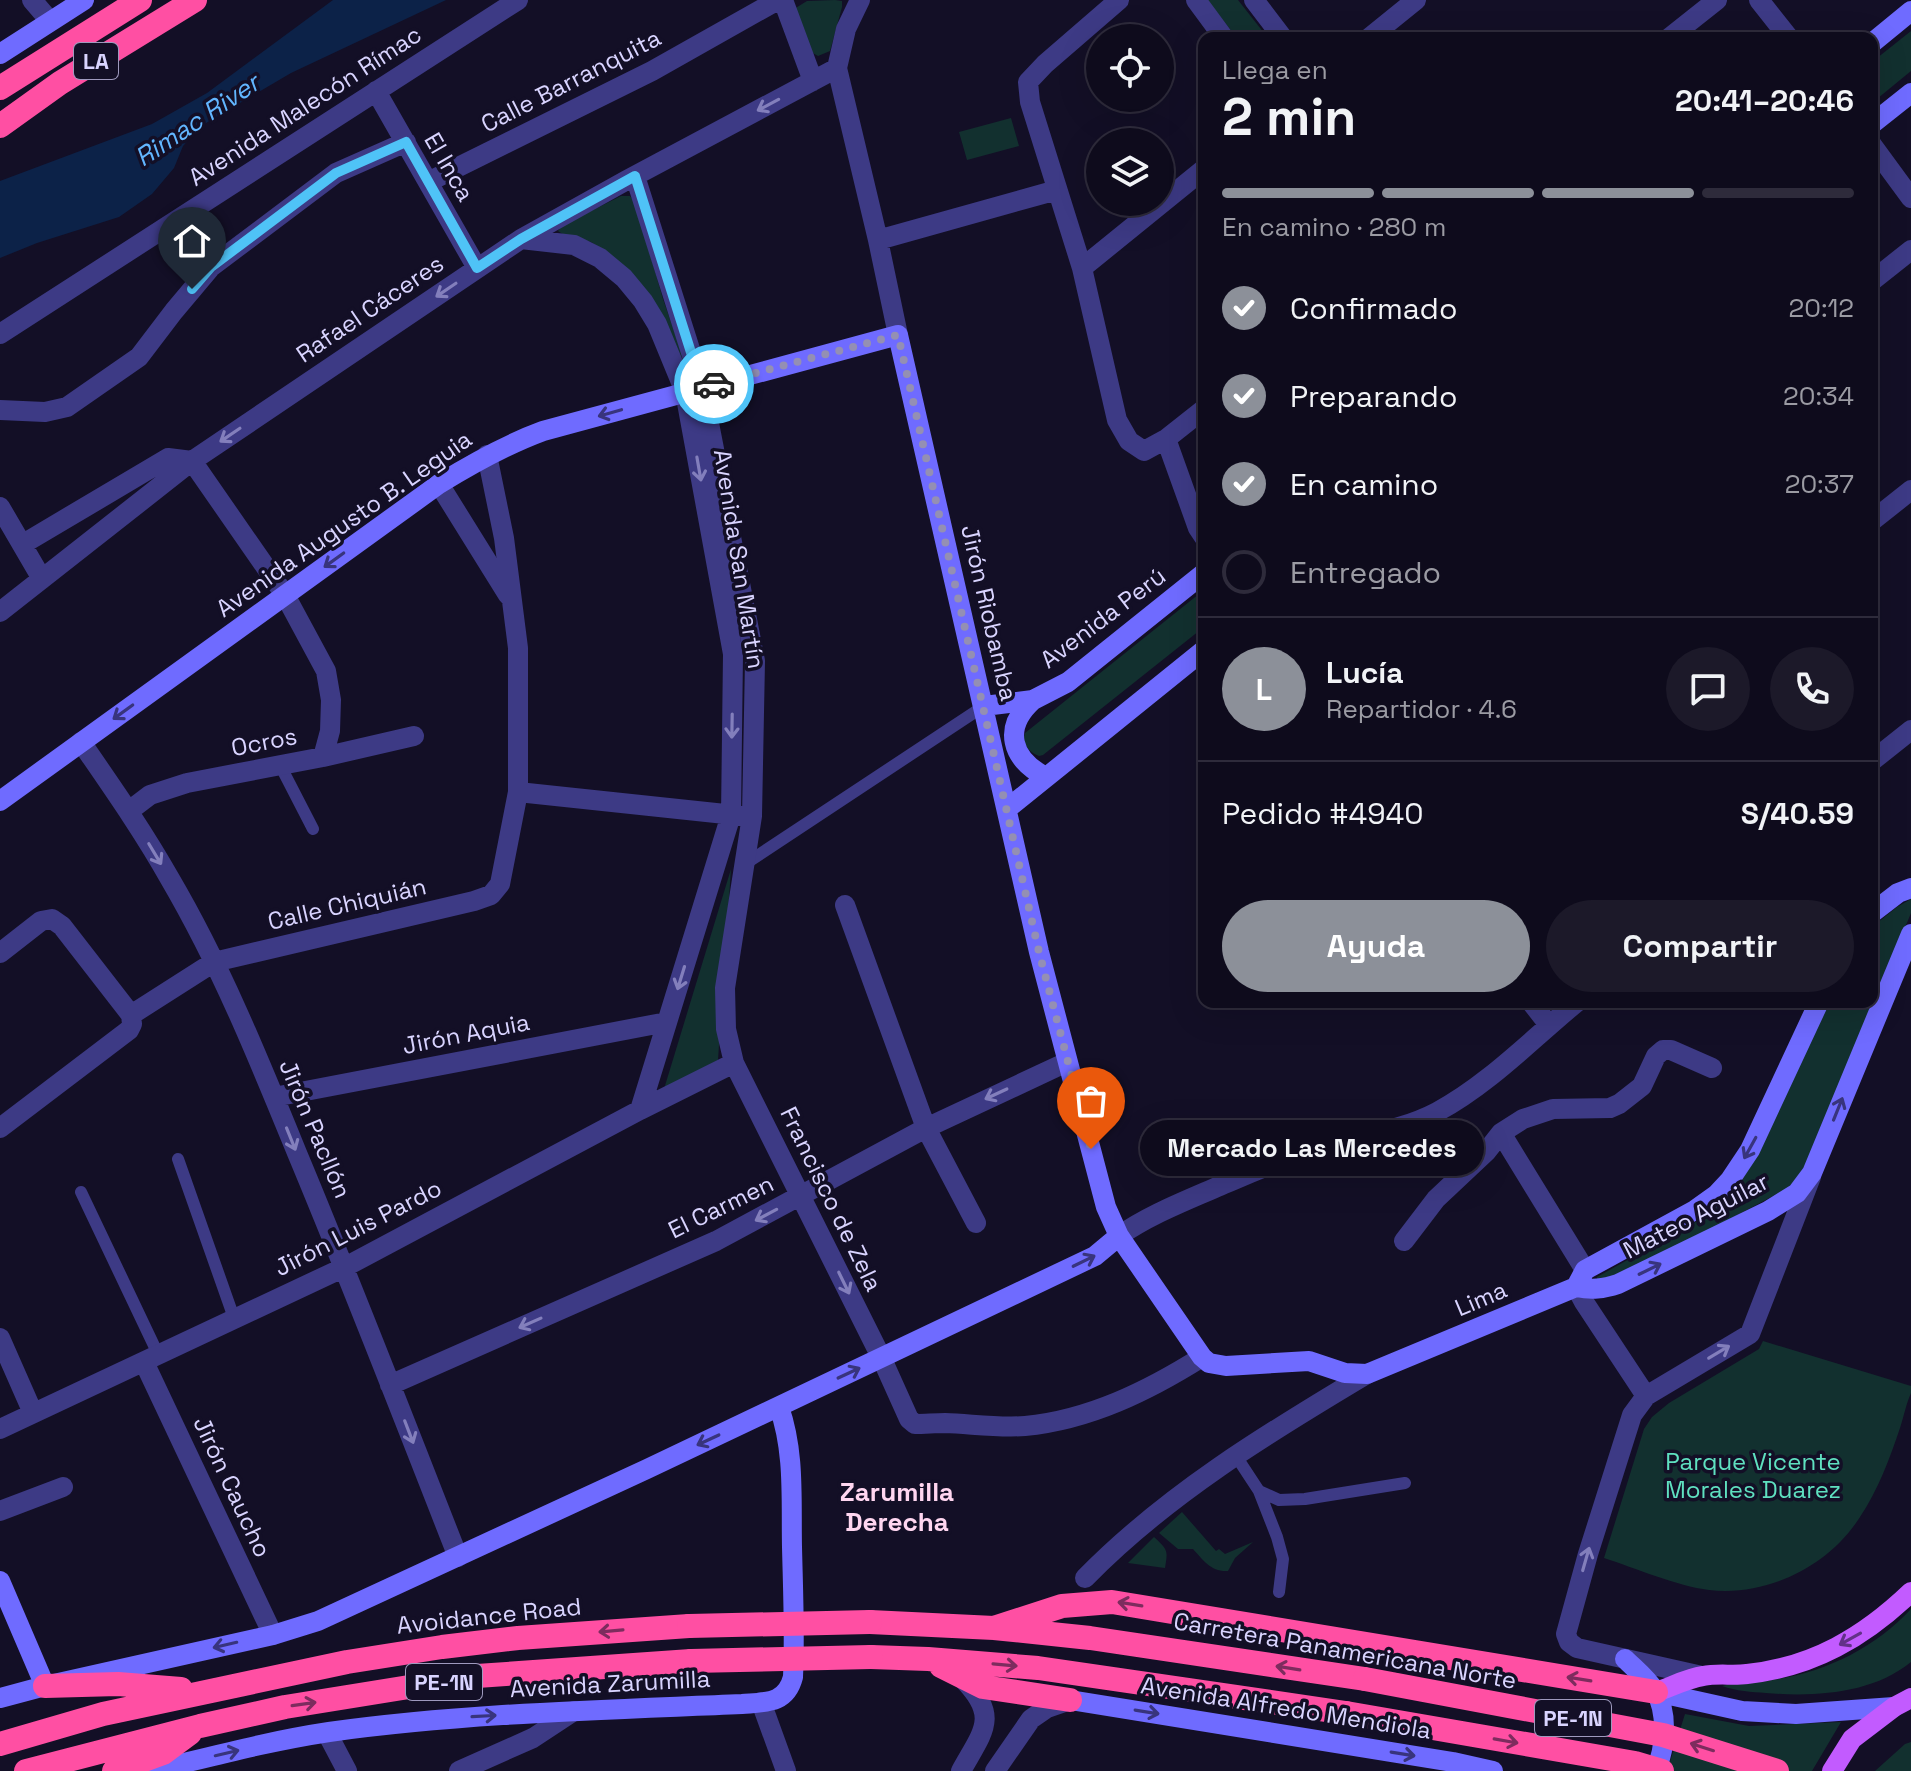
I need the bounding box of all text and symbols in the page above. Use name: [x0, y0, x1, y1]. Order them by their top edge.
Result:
street label: Avenida Malecón Rímac: [182, 19, 427, 193]
street label: Calle Barranquita: [476, 22, 666, 139]
map controls: [1086, 24, 1174, 216]
button: locate: [1086, 24, 1174, 112]
road number: LA: [74, 43, 118, 79]
text: Llega en: [1222, 53, 1328, 87]
water label: Rimac River: [128, 64, 269, 174]
text: 20:41–20:46: [1675, 81, 1854, 120]
text: 2 min: [1222, 84, 1356, 150]
one-way arrow: [757, 97, 781, 113]
street label: El Inca: [417, 127, 482, 207]
button: layers: [1086, 128, 1174, 216]
pin: [158, 207, 226, 289]
text: En camino · 280 m: [1222, 210, 1446, 244]
icon: home: [170, 219, 214, 263]
street label: Rafael Cáceres: [290, 248, 449, 369]
one-way arrow: [435, 281, 457, 298]
icon: check: [1222, 286, 1266, 330]
text: Confirmado: [1290, 289, 1457, 328]
text: 20:12: [1789, 291, 1854, 325]
courier: [674, 344, 754, 424]
icon: car: [692, 362, 736, 406]
icon: check: [1222, 374, 1266, 418]
text: Preparando: [1290, 377, 1457, 416]
text: 20:34: [1783, 379, 1854, 413]
one-way arrow: [597, 406, 623, 421]
street label: Avenida Augusto B. Leguia: [210, 423, 478, 624]
one-way arrow: [220, 427, 242, 443]
street label: Avenida San Martín: [707, 447, 772, 671]
one-way arrow: [693, 455, 708, 481]
icon: check: [1222, 462, 1266, 506]
text: En camino: [1290, 465, 1438, 504]
text: 20:37: [1785, 467, 1854, 501]
street label: Jirón Riobamba: [954, 522, 1025, 704]
one-way arrow: [323, 552, 345, 568]
text: Entregado: [1290, 553, 1441, 592]
street label: Avenida Perú: [1034, 560, 1172, 675]
button: chat: [1666, 647, 1750, 731]
button: phone: [1770, 647, 1854, 731]
text: Lucía: [1326, 653, 1404, 692]
text: L: [1256, 670, 1272, 709]
text: Repartidor · 4.6: [1326, 692, 1517, 726]
one-way arrow: [113, 703, 134, 720]
one-way arrow: [724, 712, 740, 739]
street label: Ocros: [228, 720, 300, 763]
text: Pedido #4940: [1222, 794, 1423, 833]
text: S/40.59: [1741, 794, 1854, 833]
one-way arrow: [147, 842, 163, 865]
street label: Calle Chiquián: [265, 870, 429, 937]
button: Ayuda: [1222, 900, 1530, 992]
button: Compartir: [1546, 900, 1854, 992]
one-way arrow: [672, 965, 687, 990]
street label: Jirón Aquia: [400, 1006, 532, 1061]
street label: Jirón Pacllón: [272, 1055, 359, 1203]
pin: [1057, 1067, 1125, 1149]
icon: bag: [1069, 1079, 1113, 1123]
one-way arrow: [984, 1087, 1008, 1102]
one-way arrow: [1832, 1097, 1847, 1122]
street label: Francisco de Zela: [773, 1101, 890, 1296]
callout: Mercado Las Mercedes: [1139, 1121, 1483, 1177]
one-way arrow: [285, 1126, 300, 1150]
text: Mercado Las Mercedes: [1167, 1131, 1457, 1165]
one-way arrow: [1741, 1136, 1757, 1160]
street label: Mateo Aguilar: [1618, 1166, 1774, 1265]
street label: El Carmen: [663, 1168, 779, 1245]
street label: Jirón Luis Pardo: [269, 1172, 447, 1283]
one-way arrow: [754, 1207, 778, 1223]
one-way arrow: [1072, 1253, 1095, 1268]
one-way arrow: [1637, 1260, 1661, 1276]
one-way arrow: [837, 1271, 852, 1295]
street label: Lima: [1450, 1274, 1512, 1323]
one-way arrow: [518, 1317, 543, 1332]
one-way arrow: [1707, 1344, 1730, 1360]
one-way arrow: [837, 1365, 861, 1380]
street label: Jirón Caucho: [186, 1411, 279, 1562]
one-way arrow: [403, 1419, 417, 1444]
one-way arrow: [697, 1433, 721, 1448]
park label: Parque Vicente Morales Duarez: [1665, 1446, 1841, 1505]
district label: Zarumilla Derecha: [840, 1475, 954, 1539]
one-way arrow: [1579, 1547, 1594, 1573]
street label: Avoidance Road: [395, 1590, 583, 1641]
one-way arrow: [1117, 1596, 1143, 1611]
street label: Carretera Panamericana Norte: [1171, 1605, 1519, 1696]
one-way arrow: [598, 1624, 625, 1639]
one-way arrow: [1839, 1632, 1862, 1648]
one-way arrow: [213, 1638, 239, 1653]
one-way arrow: [992, 1658, 1018, 1673]
one-way arrow: [1276, 1660, 1301, 1675]
street label: Avenida Zarumilla: [509, 1663, 711, 1704]
road number: PE-1N: [406, 1664, 482, 1700]
street label: Avenida Alfredo Mendiola: [1139, 1669, 1434, 1746]
one-way arrow: [1567, 1671, 1593, 1686]
one-way arrow: [291, 1696, 316, 1711]
road number: PE-1N: [1535, 1700, 1611, 1736]
one-way arrow: [1134, 1705, 1159, 1720]
one-way arrow: [470, 1708, 497, 1723]
one-way arrow: [1492, 1734, 1518, 1749]
one-way arrow: [1690, 1739, 1715, 1754]
one-way arrow: [213, 1745, 239, 1760]
one-way arrow: [1390, 1747, 1416, 1762]

